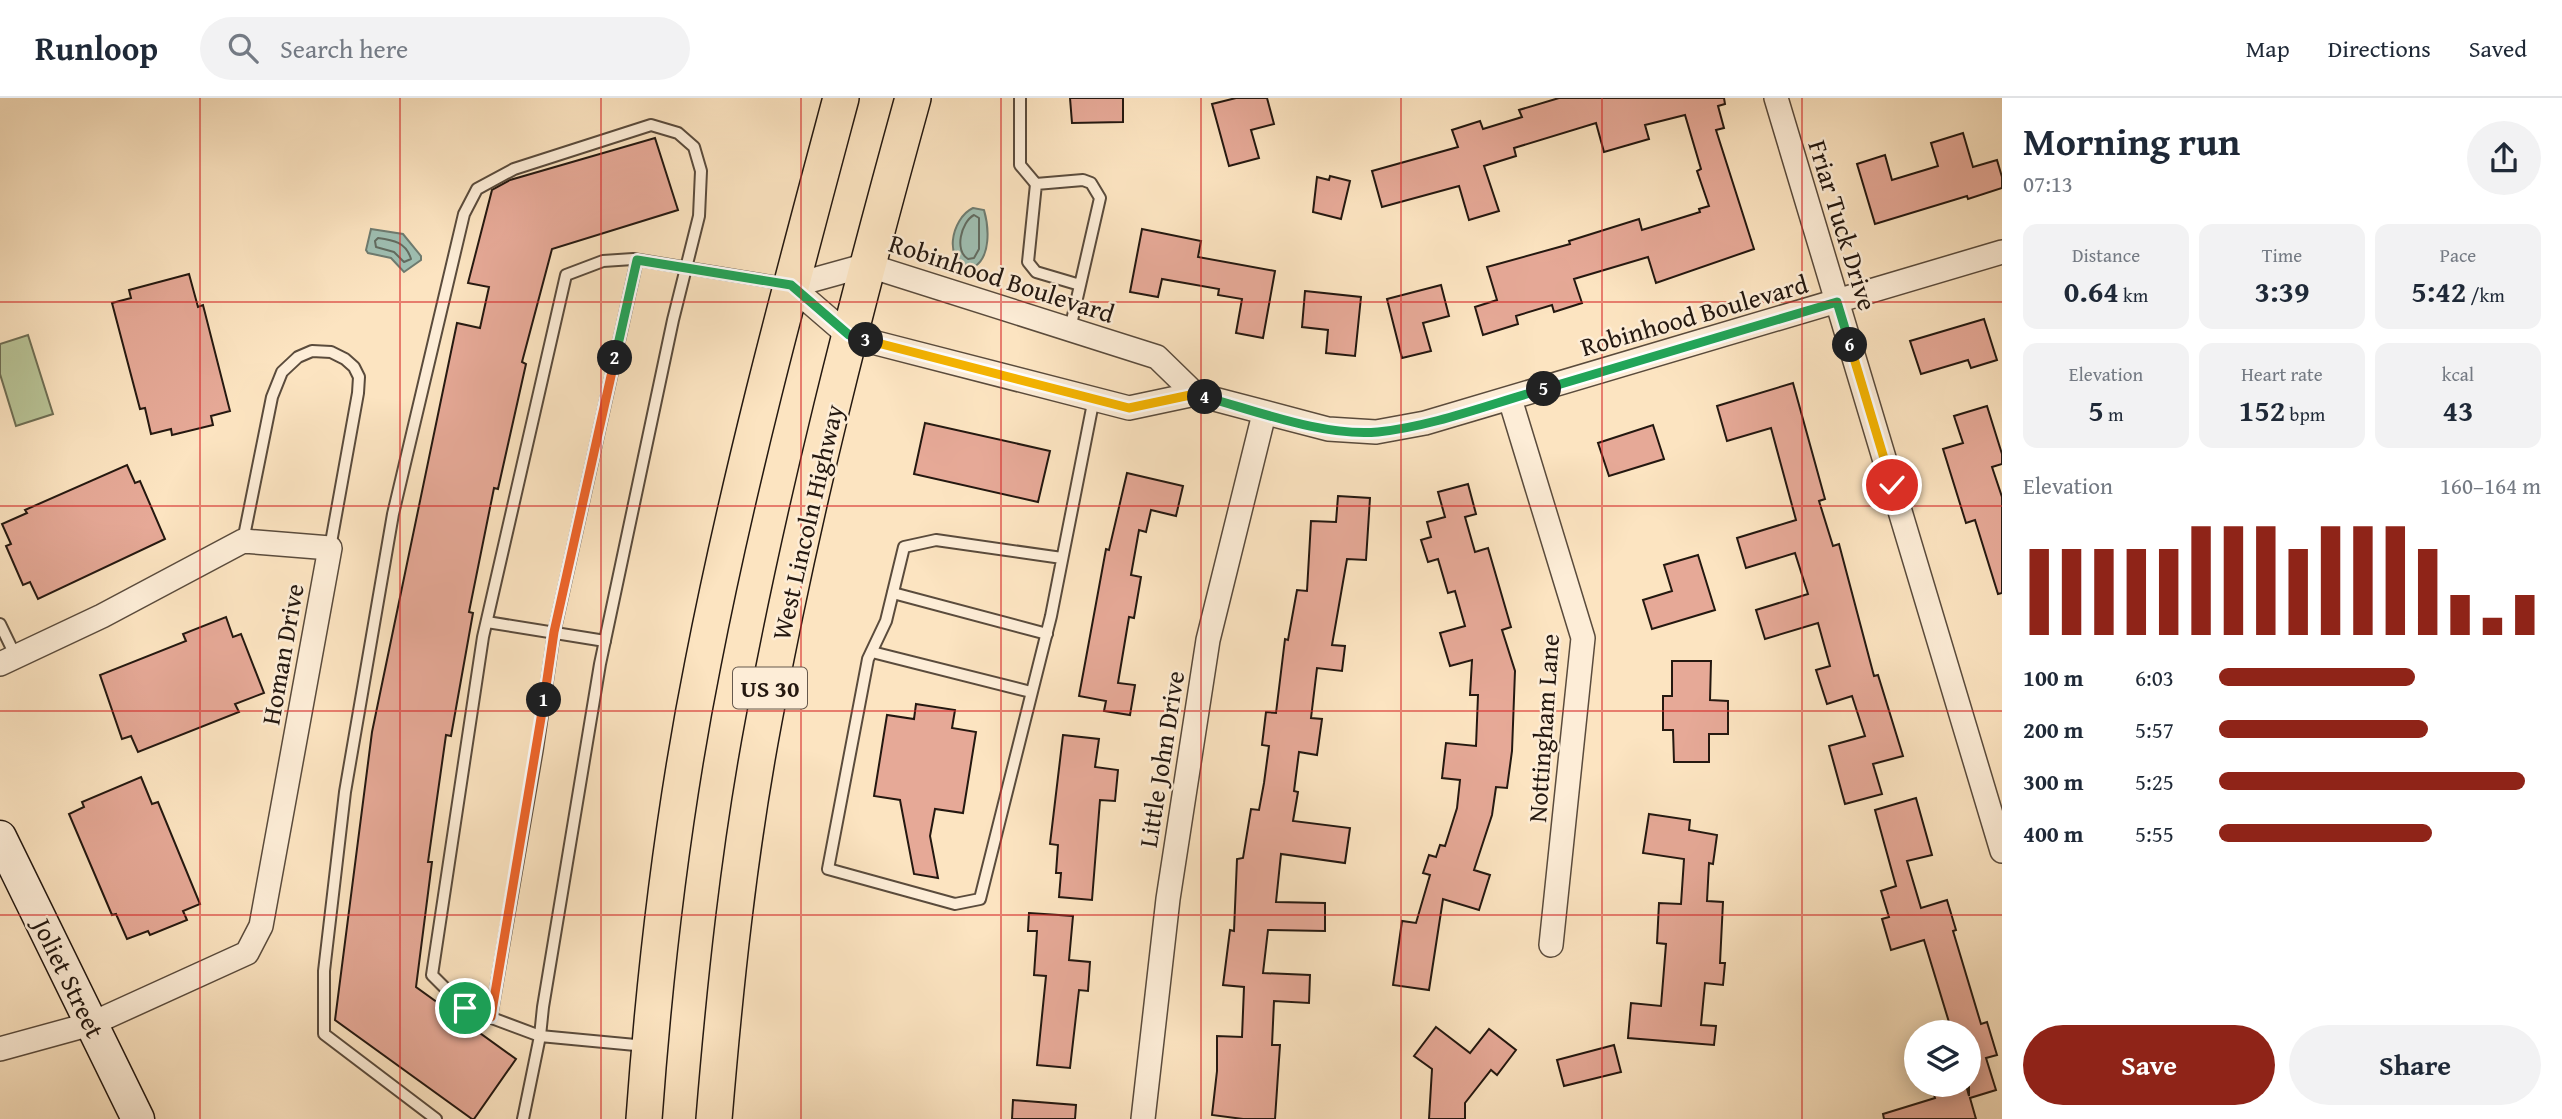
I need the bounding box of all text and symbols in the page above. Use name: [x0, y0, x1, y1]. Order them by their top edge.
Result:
search box: [200, 17, 690, 80]
text: Runloop: [35, 24, 158, 72]
icon: search: [224, 29, 262, 67]
text: Search here: [280, 29, 408, 68]
text: Map: [2246, 31, 2290, 66]
text: Directions: [2328, 31, 2431, 66]
text: Saved: [2469, 31, 2527, 66]
text: Morning run: [2023, 113, 2240, 169]
button: share: [2467, 121, 2541, 195]
street label: Friar Tuck Drive: [1799, 135, 1887, 315]
text: 07:13: [2023, 167, 2073, 200]
street label: Robinhood Boulevard: [884, 223, 1120, 333]
text: Distance: [2072, 241, 2140, 269]
text: Time: [2262, 241, 2302, 269]
text: Pace: [2440, 241, 2476, 269]
street label: Robinhood Boulevard: [1576, 264, 1812, 366]
text: 0.64: [2064, 269, 2119, 313]
text: 3:39: [2254, 269, 2310, 313]
text: 5:42: [2411, 269, 2466, 313]
text: km: [2119, 281, 2148, 309]
text: /km: [2466, 281, 2505, 309]
pin: 3: [848, 322, 884, 358]
text: 3: [861, 325, 870, 353]
pin: 6: [1832, 328, 1868, 362]
text: 6: [1845, 330, 1854, 358]
pin: 2: [598, 341, 632, 376]
text: 2: [610, 343, 619, 371]
text: Elevation: [2069, 360, 2143, 388]
text: Heart rate: [2241, 360, 2323, 388]
text: kcal: [2442, 360, 2474, 388]
pin: 5: [1526, 372, 1562, 406]
text: 5: [1539, 374, 1548, 402]
pin: 4: [1188, 380, 1222, 414]
text: 4: [1200, 382, 1209, 410]
text: 5: [2088, 388, 2104, 432]
text: 152: [2239, 388, 2285, 432]
text: 43: [2442, 388, 2474, 432]
street label: West Lincoln Highway: [761, 400, 853, 644]
text: m: [2104, 400, 2124, 428]
text: bpm: [2285, 400, 2325, 428]
pin: [1862, 455, 1922, 515]
icon: check: [1873, 466, 1911, 504]
text: Elevation: [2023, 469, 2113, 502]
text: 160–164 m: [2440, 469, 2541, 502]
street label: Homan Drive: [250, 580, 314, 728]
street label: Nottingham Lane: [1517, 632, 1569, 824]
text: 100 m: [2023, 661, 2084, 694]
text: 6:03: [2135, 661, 2174, 694]
road number: US 30: [733, 668, 807, 708]
street label: Little John Drive: [1128, 668, 1194, 850]
pin: 1: [526, 682, 562, 718]
text: 1: [539, 685, 548, 713]
text: 200 m: [2023, 713, 2084, 746]
text: 5:57: [2135, 713, 2174, 746]
text: 300 m: [2023, 765, 2084, 798]
text: 5:25: [2135, 765, 2174, 798]
text: 400 m: [2023, 817, 2084, 850]
text: 5:55: [2135, 817, 2174, 850]
street label: Joliet Street: [22, 909, 115, 1044]
pin: [435, 978, 495, 1038]
icon: arrive: [446, 989, 484, 1027]
map controls: [1904, 1020, 1981, 1097]
button: layers: [1904, 1020, 1981, 1097]
button: Save: [2023, 1025, 2275, 1105]
button: Share: [2289, 1025, 2541, 1105]

